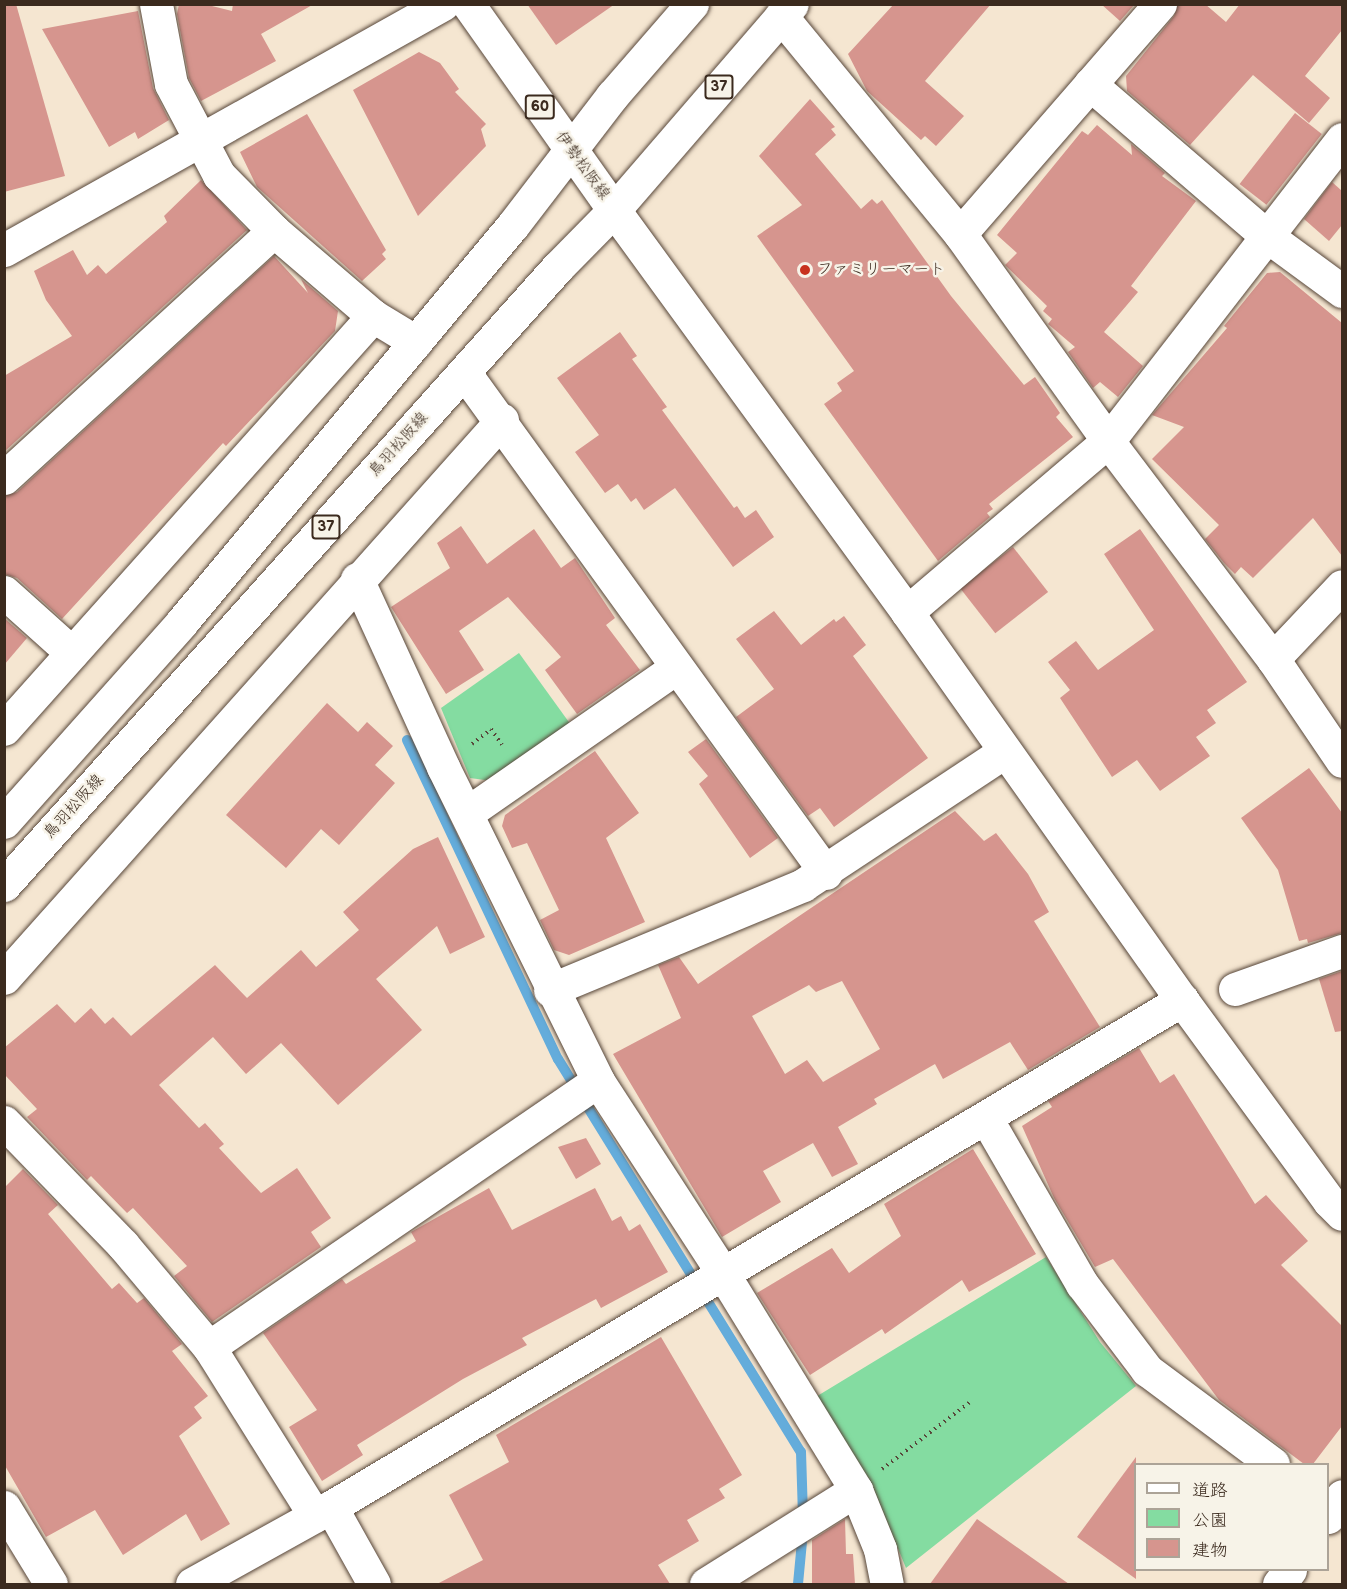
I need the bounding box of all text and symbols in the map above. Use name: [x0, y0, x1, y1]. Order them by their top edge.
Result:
road number: 37: [704, 75, 734, 99]
road number: 60: [524, 95, 556, 119]
street label: 伊勢松阪線: [551, 128, 613, 204]
place label: ファミリーマート: [817, 260, 945, 280]
marker: ファミリーマート: [798, 263, 812, 277]
street label: 鳥羽松阪線: [365, 409, 433, 481]
road number: 37: [311, 515, 341, 539]
street label: 鳥羽松阪線: [40, 771, 108, 843]
legend: [1134, 1463, 1329, 1571]
text: 道路: [1192, 1480, 1228, 1501]
text: 公園: [1192, 1510, 1228, 1531]
text: 建物: [1192, 1540, 1228, 1561]

